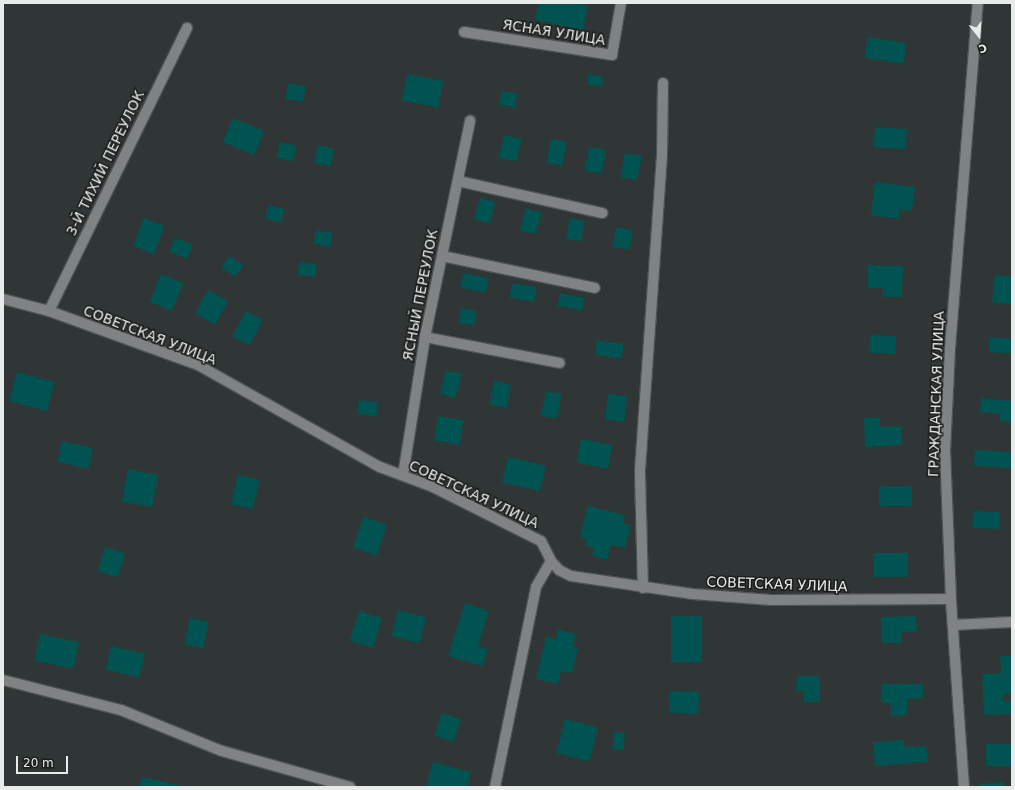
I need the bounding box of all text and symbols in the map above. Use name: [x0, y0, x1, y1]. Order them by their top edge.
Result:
street label: ЯСНАЯ УЛИЦА: [501, 16, 607, 48]
north arrow: [959, 16, 999, 56]
text: С: [977, 41, 988, 55]
street label: 3-Й ТИХИЙ ПЕРЕУЛОК: [62, 88, 148, 238]
street label: ЯСНЫЙ ПЕРЕУЛОК: [399, 228, 441, 362]
street label: СОВЕТСКАЯ УЛИЦА: [81, 302, 219, 368]
street label: ГРАЖДАНСКАЯ УЛИЦА: [925, 311, 947, 477]
street label: СОВЕТСКАЯ УЛИЦА: [406, 457, 542, 531]
street label: СОВЕТСКАЯ УЛИЦА: [706, 573, 848, 595]
scale bar: [18, 748, 70, 774]
text: 20 m: [23, 756, 54, 770]

